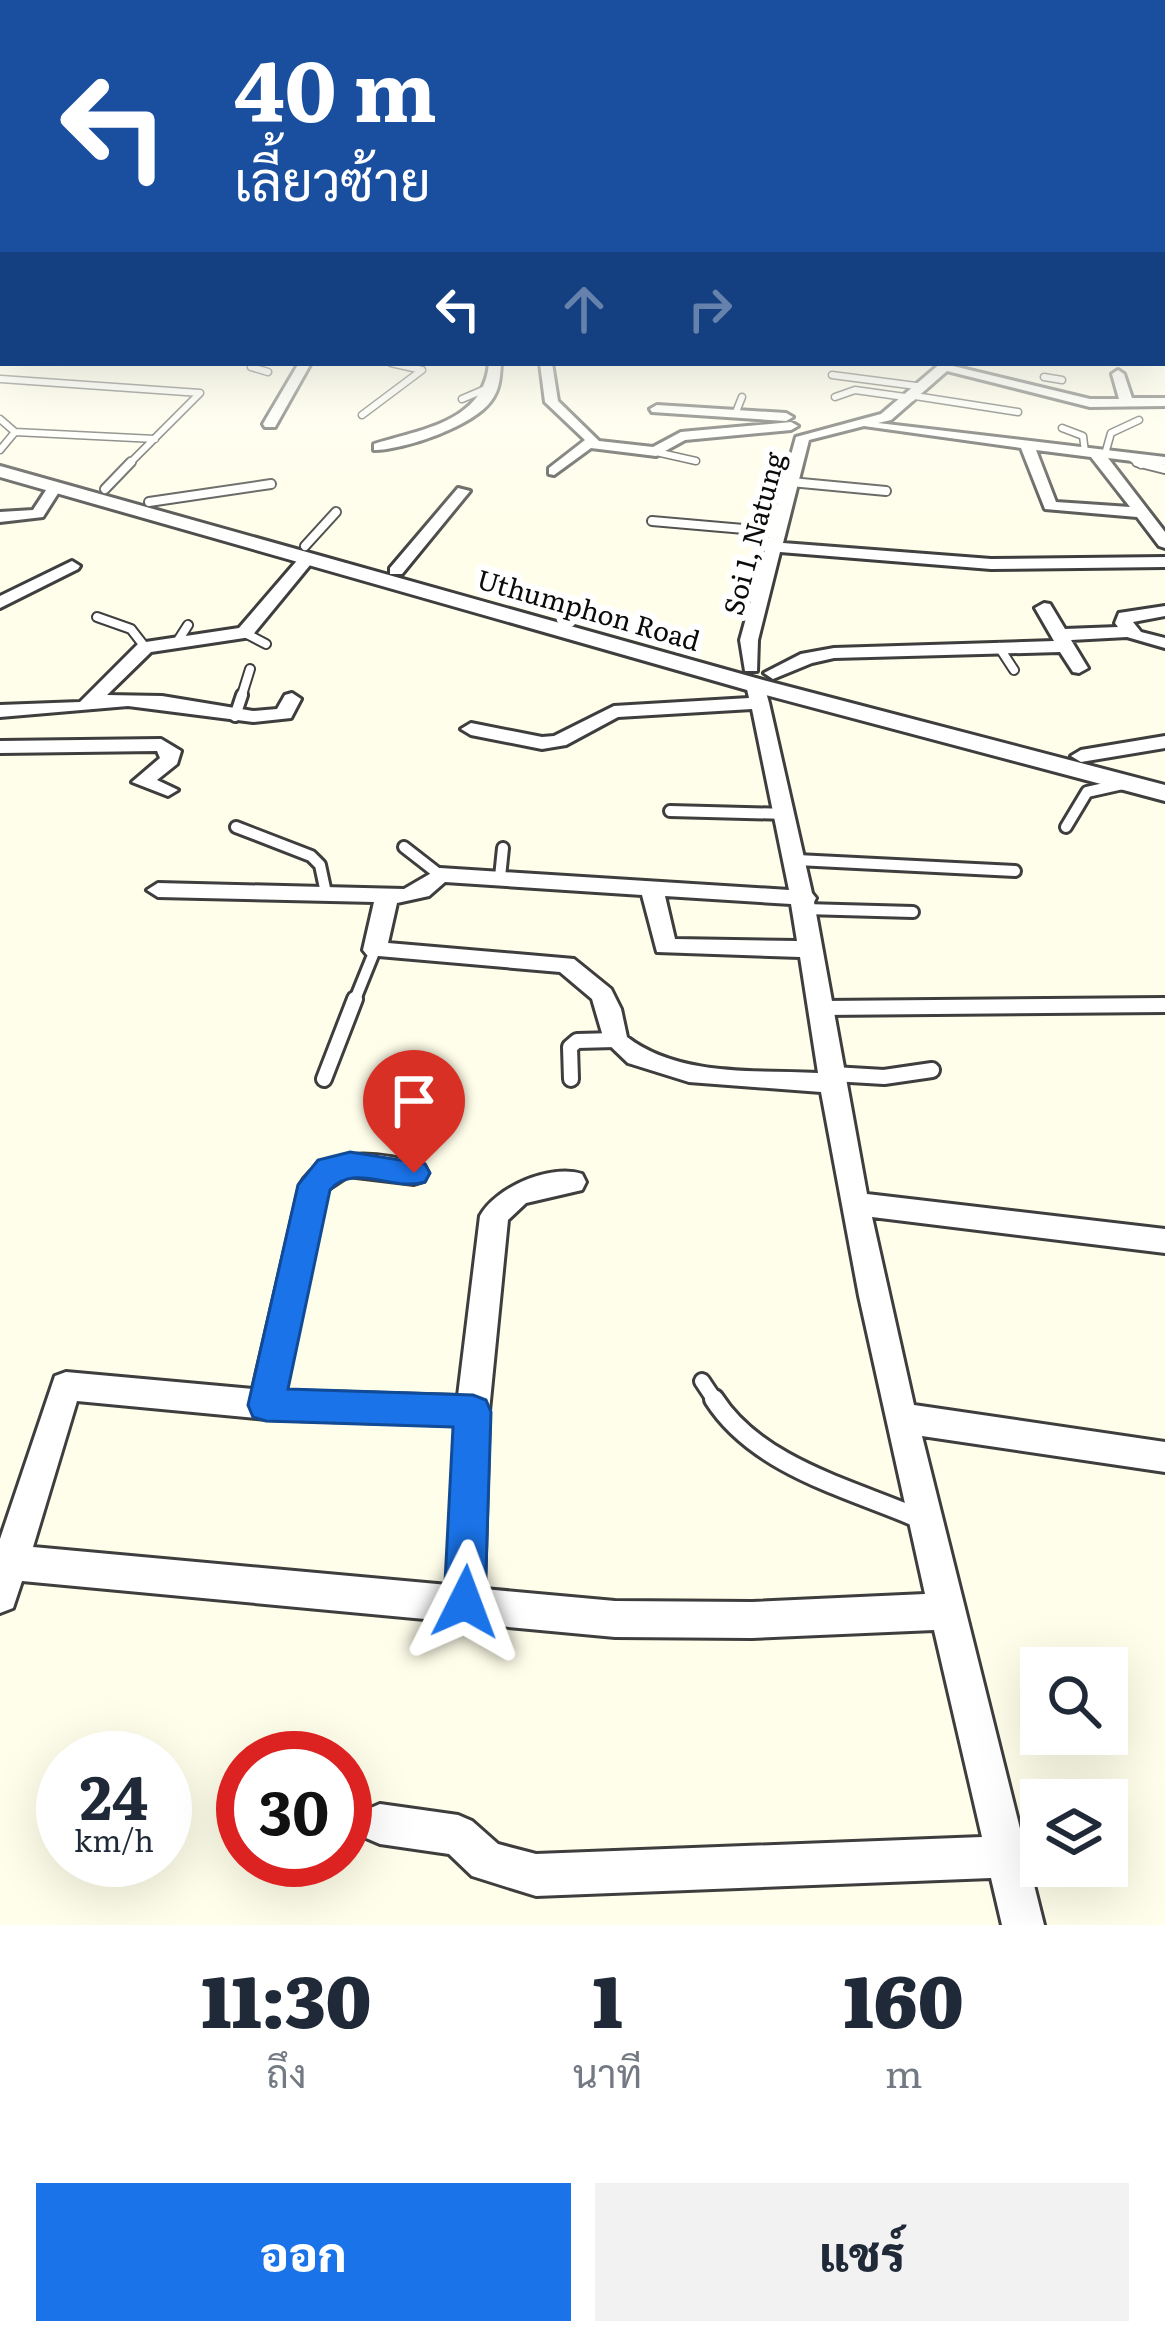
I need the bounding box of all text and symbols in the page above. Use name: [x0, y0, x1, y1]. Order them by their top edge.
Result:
text: 40 m: [234, 23, 437, 148]
icon: left: [36, 48, 192, 204]
text: เลี้ยวซ้าย: [234, 137, 431, 218]
icon: left: [425, 276, 491, 342]
icon: ahead: [551, 276, 617, 342]
icon: right: [677, 276, 743, 342]
street label: Soi 1, Natung: [711, 446, 793, 619]
street label: Uthumphon Road: [473, 557, 705, 659]
pin: [363, 1050, 465, 1173]
icon: arrive: [381, 1068, 447, 1134]
position arrow: [402, 1539, 528, 1665]
map controls: [1020, 1647, 1128, 1887]
button: search: [1020, 1647, 1128, 1755]
speed limit sign: 30: [216, 1731, 372, 1887]
text: 24: [80, 1749, 148, 1838]
button: layers: [1020, 1779, 1128, 1887]
text: km/h: [74, 1817, 154, 1861]
text: 11:30: [201, 1943, 371, 2050]
text: 1: [592, 1943, 623, 2050]
text: 160: [844, 1943, 964, 2050]
text: ถึง: [266, 2042, 307, 2100]
text: นาที: [573, 2042, 642, 2100]
text: m: [885, 2042, 922, 2100]
button: ออก: [36, 2183, 571, 2321]
button: แชร์: [595, 2183, 1129, 2321]

